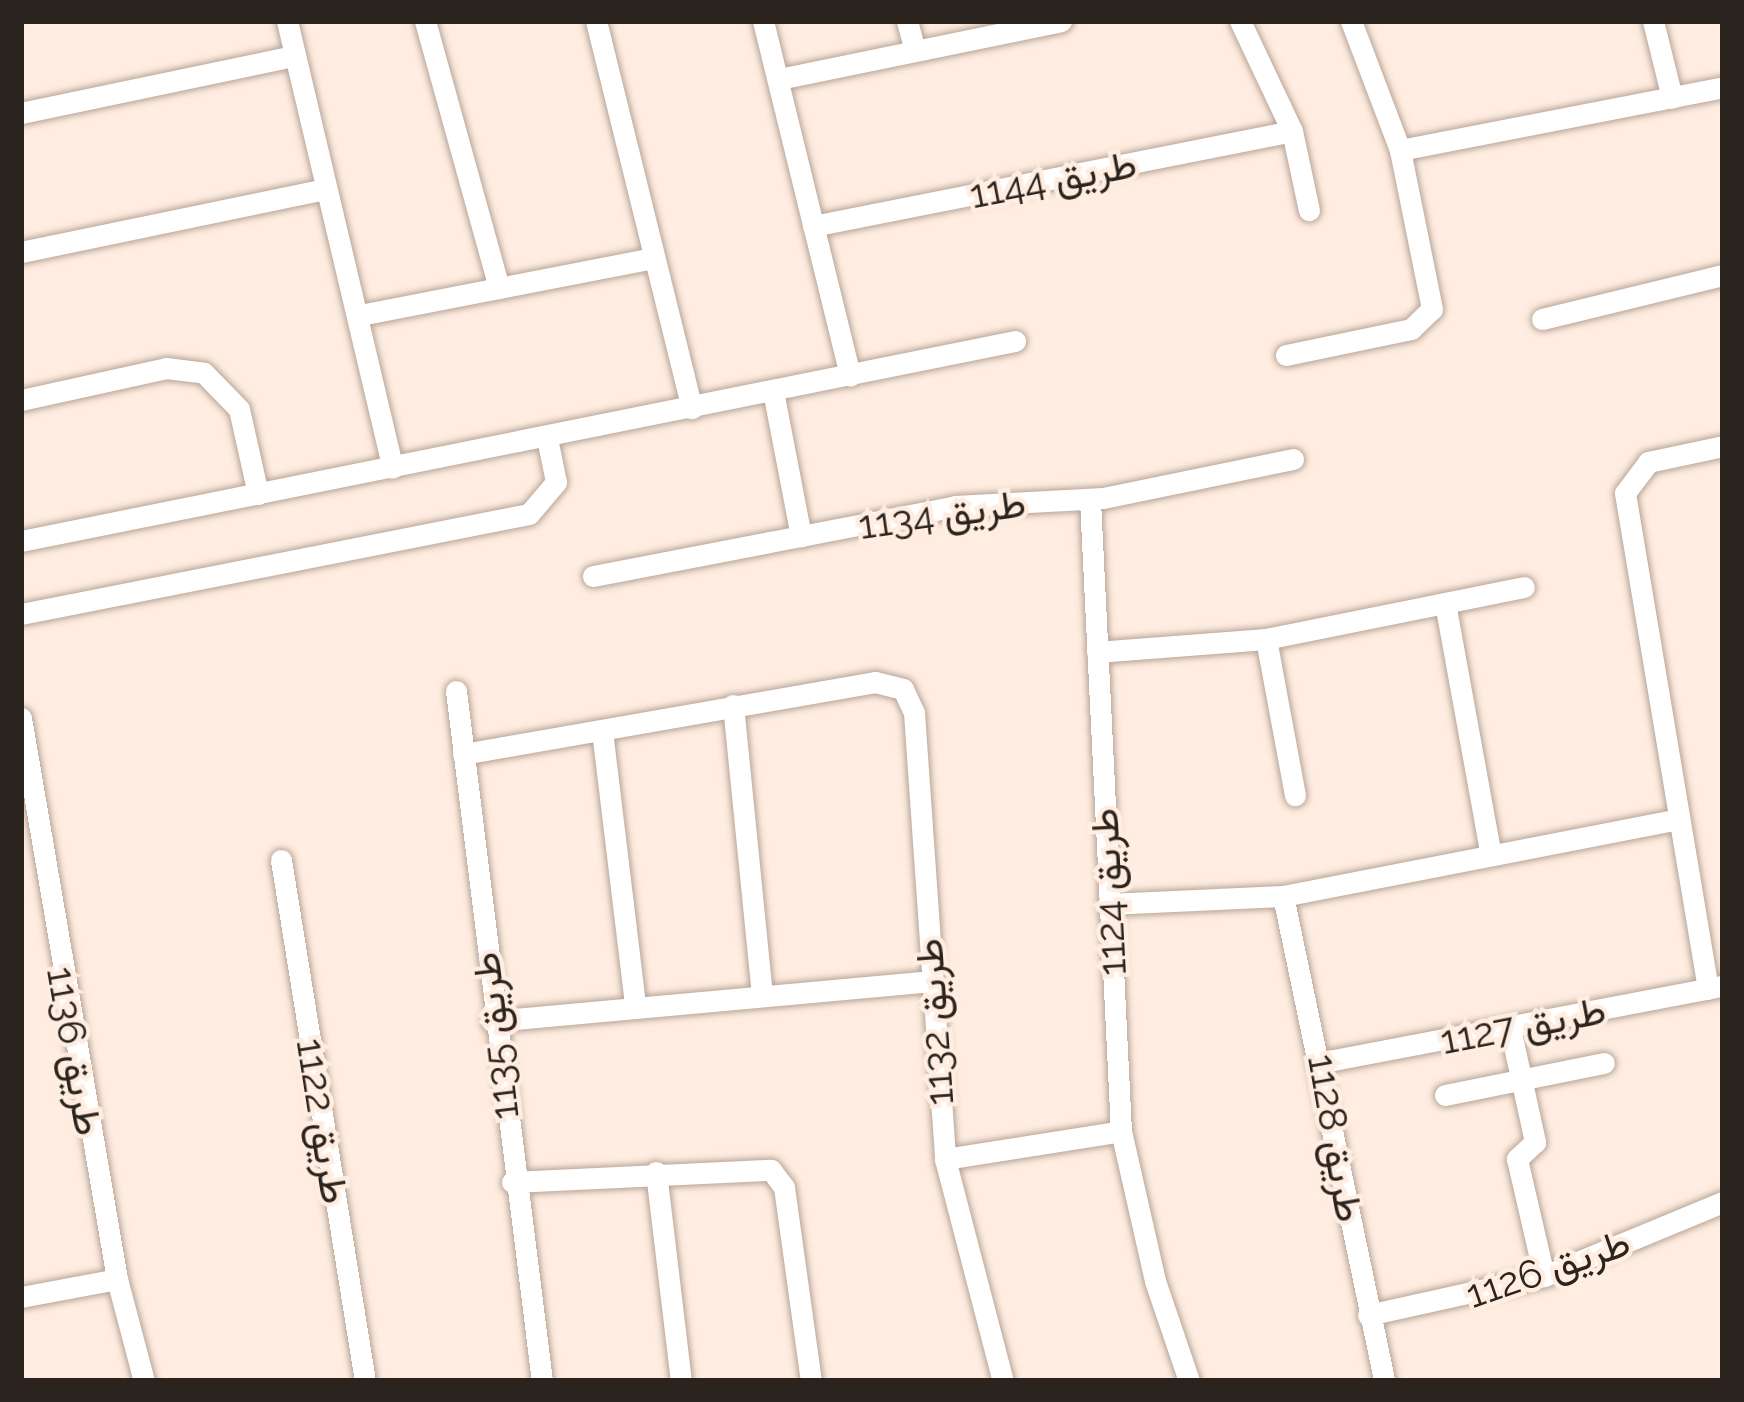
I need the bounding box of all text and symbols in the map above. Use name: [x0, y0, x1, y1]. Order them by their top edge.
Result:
street label: طريق 1144: [966, 140, 1140, 218]
street label: طريق 1134: [855, 479, 1029, 549]
street label: طريق 1124: [1080, 807, 1136, 977]
street label: طريق 1132: [905, 937, 963, 1107]
street label: طريق 1135: [462, 950, 528, 1122]
street label: طريق 1136: [37, 963, 113, 1139]
street label: طريق 1127: [1436, 986, 1610, 1064]
street label: طريق 1122: [287, 1035, 359, 1207]
street label: طريق 1128: [1298, 1050, 1374, 1226]
street label: طريق 1126: [1460, 1218, 1636, 1318]

